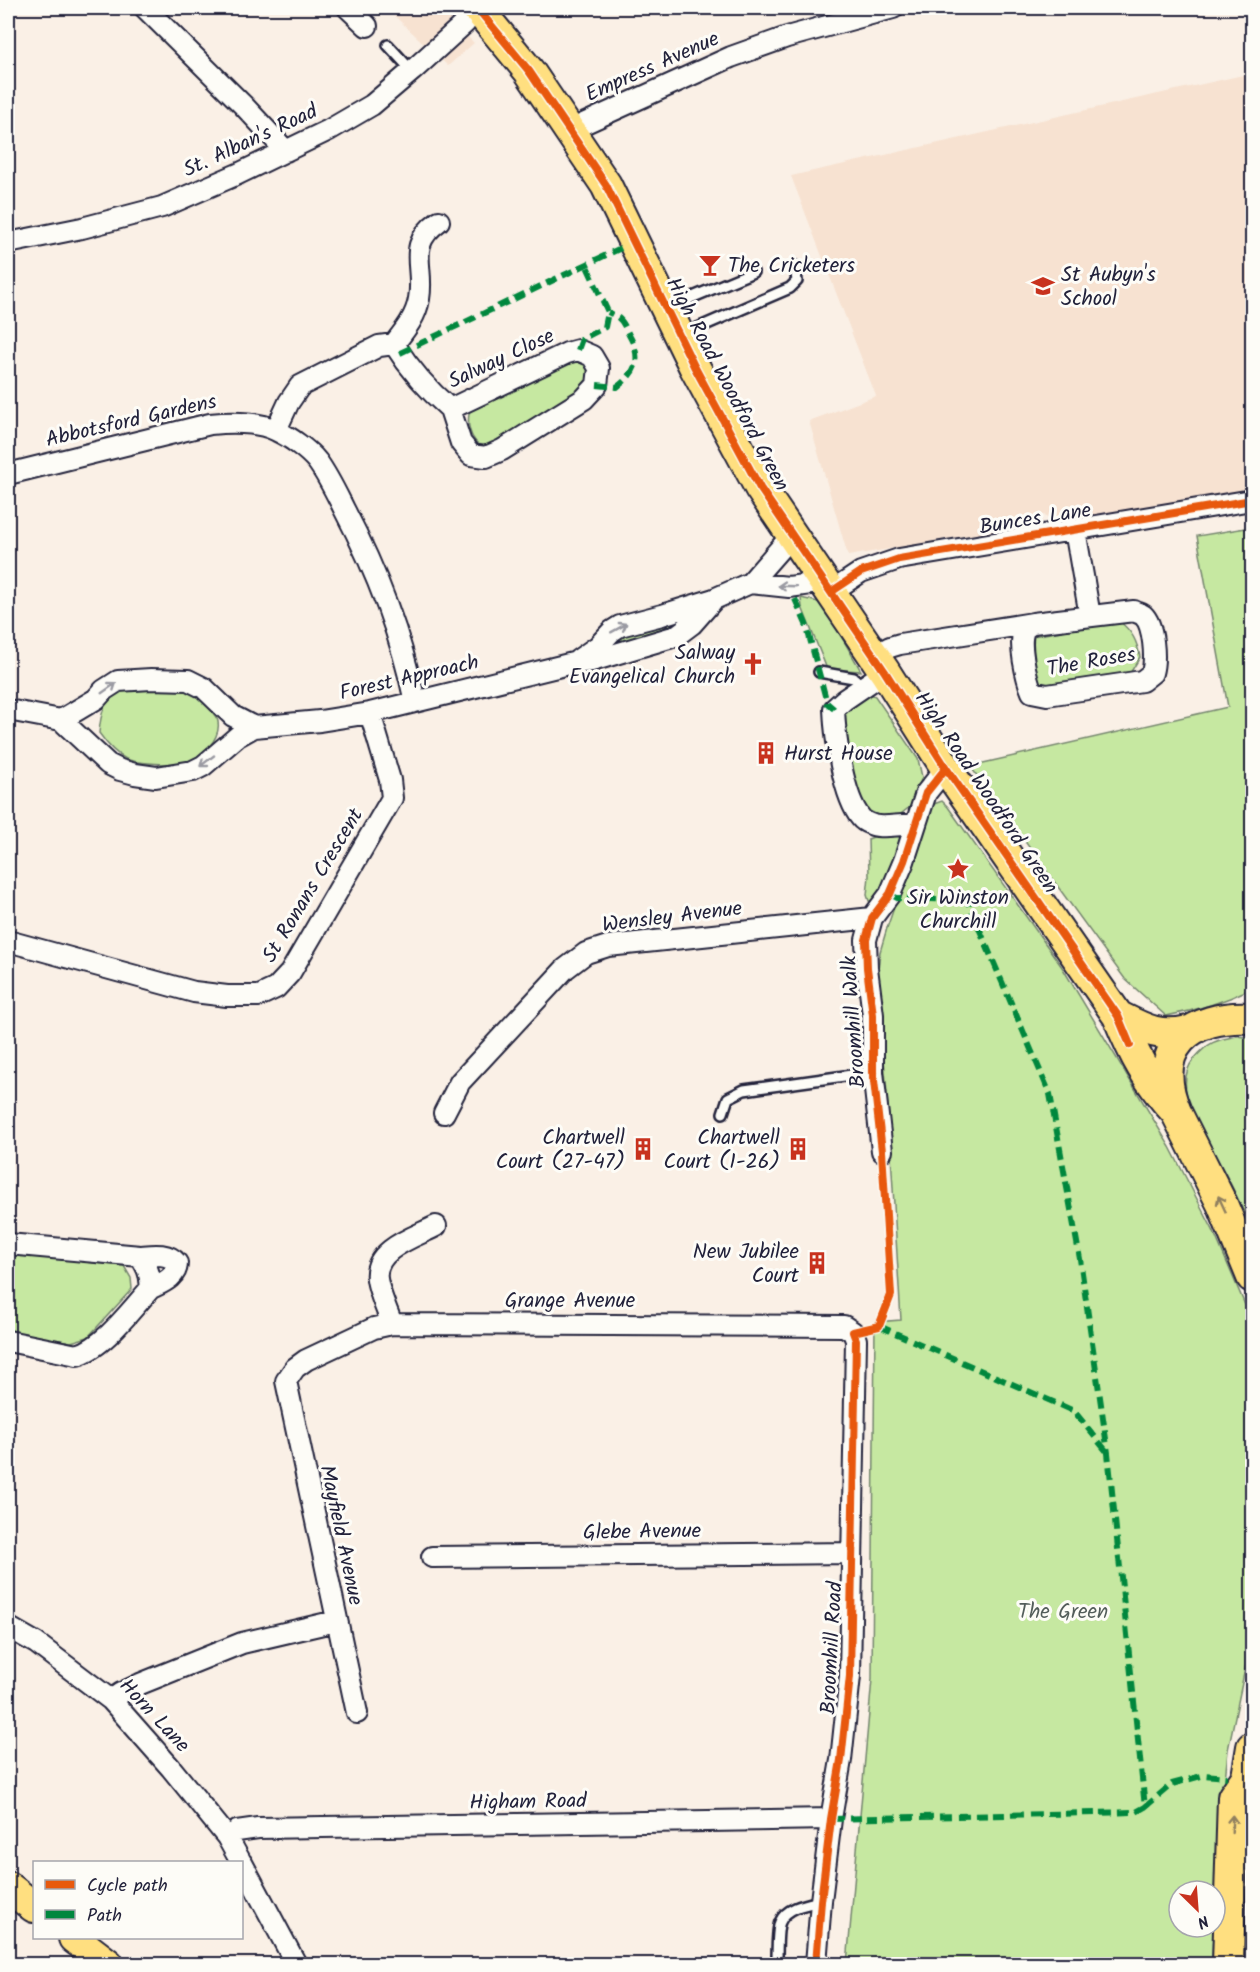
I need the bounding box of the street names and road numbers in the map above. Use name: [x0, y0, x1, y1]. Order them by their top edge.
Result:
street label: Empress Avenue: [580, 23, 725, 112]
street label: St. Alban's Road: [178, 96, 324, 187]
street label: High Road Woodford Green: [656, 272, 797, 498]
street label: Salway Close: [443, 320, 561, 398]
street label: Abbotsford Gardens: [43, 386, 220, 457]
street label: Bunces Lane: [977, 494, 1094, 545]
street label: The Roses: [1044, 638, 1138, 686]
street label: Forest Approach: [336, 646, 482, 711]
street label: High Road Woodford Green: [905, 685, 1066, 901]
street label: St Ronans Crescent: [254, 801, 373, 969]
street label: Wensley Avenue: [600, 892, 745, 942]
street label: Broomhill Walk: [833, 955, 876, 1089]
street label: Grange Avenue: [505, 1285, 636, 1318]
street label: Mayfield Avenue: [310, 1462, 372, 1609]
street label: Glebe Avenue: [583, 1515, 702, 1550]
street label: Broomhill Road: [813, 1580, 852, 1715]
street label: Horn Lane: [110, 1671, 198, 1761]
street label: Higham Road: [469, 1785, 588, 1820]

